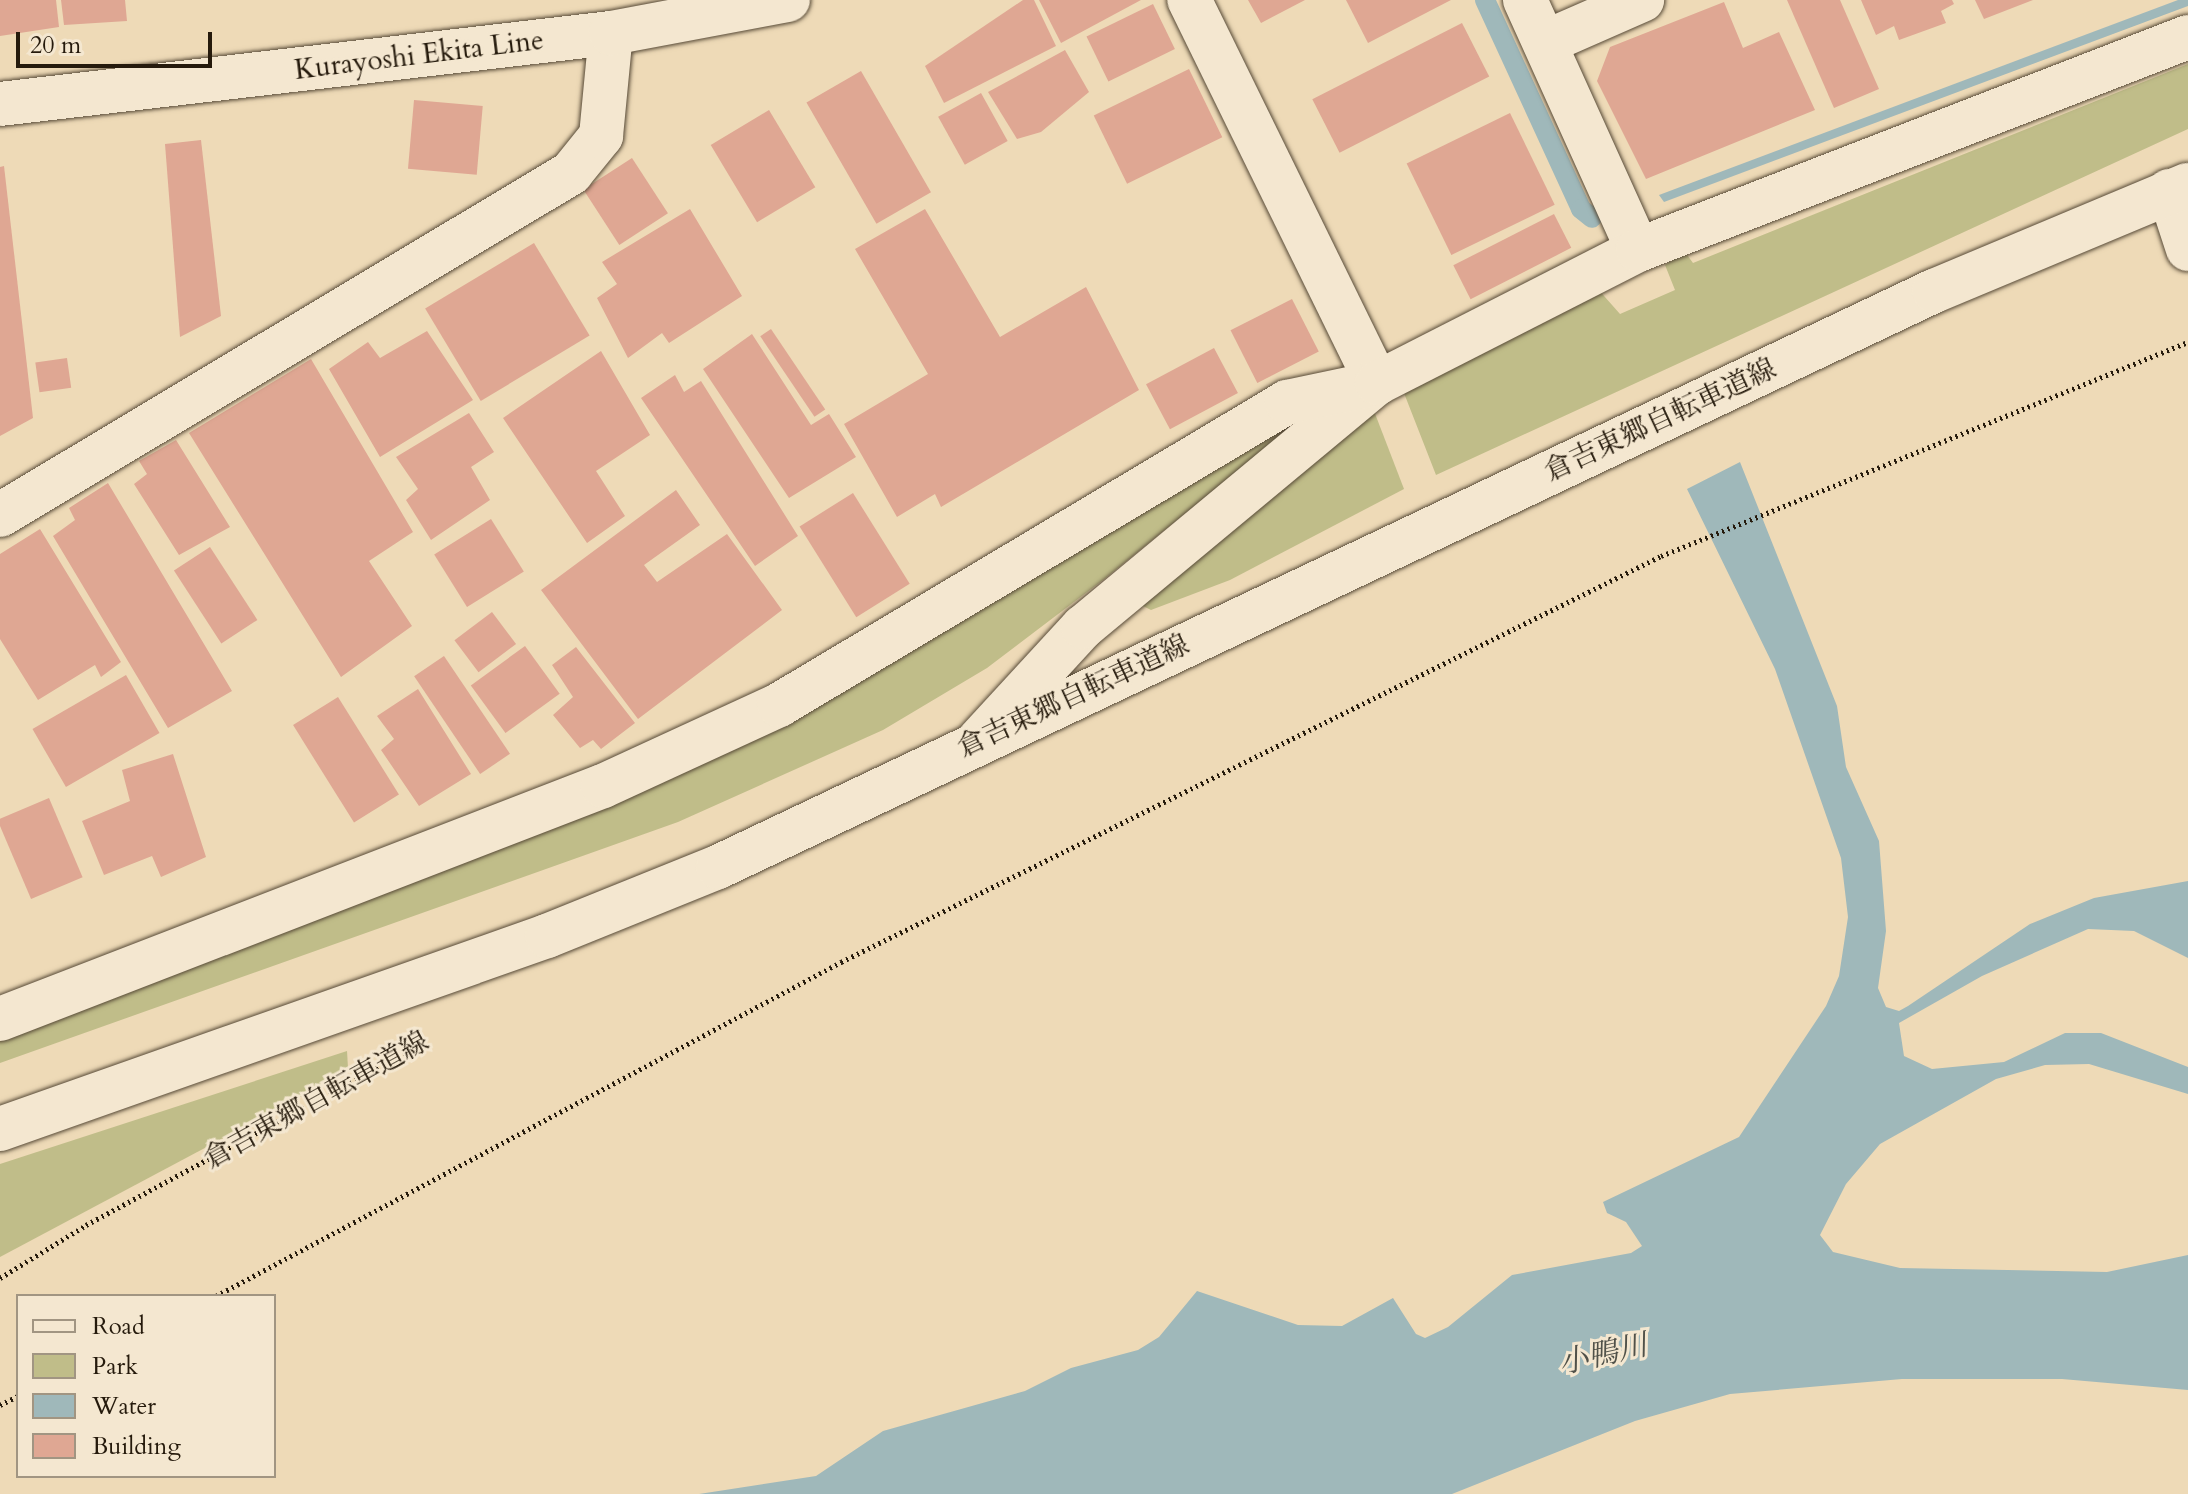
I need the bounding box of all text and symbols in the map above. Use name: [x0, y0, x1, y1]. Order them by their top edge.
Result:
scale bar: [20, 16, 216, 66]
street label: Kurayoshi Ekita Line: [293, 23, 545, 87]
text: 20 m: [30, 29, 81, 62]
street label: 倉吉東郷自転車道線: [1539, 352, 1781, 488]
street label: 倉吉東郷自転車道線: [952, 628, 1194, 764]
street label: 倉吉東郷自転車道線: [198, 1024, 434, 1176]
legend: [16, 1294, 276, 1478]
text: Road: [92, 1310, 145, 1343]
water label: 小鴨川: [1555, 1327, 1651, 1383]
text: Park: [92, 1350, 138, 1383]
text: Water: [92, 1390, 156, 1423]
text: Building: [92, 1430, 181, 1463]

